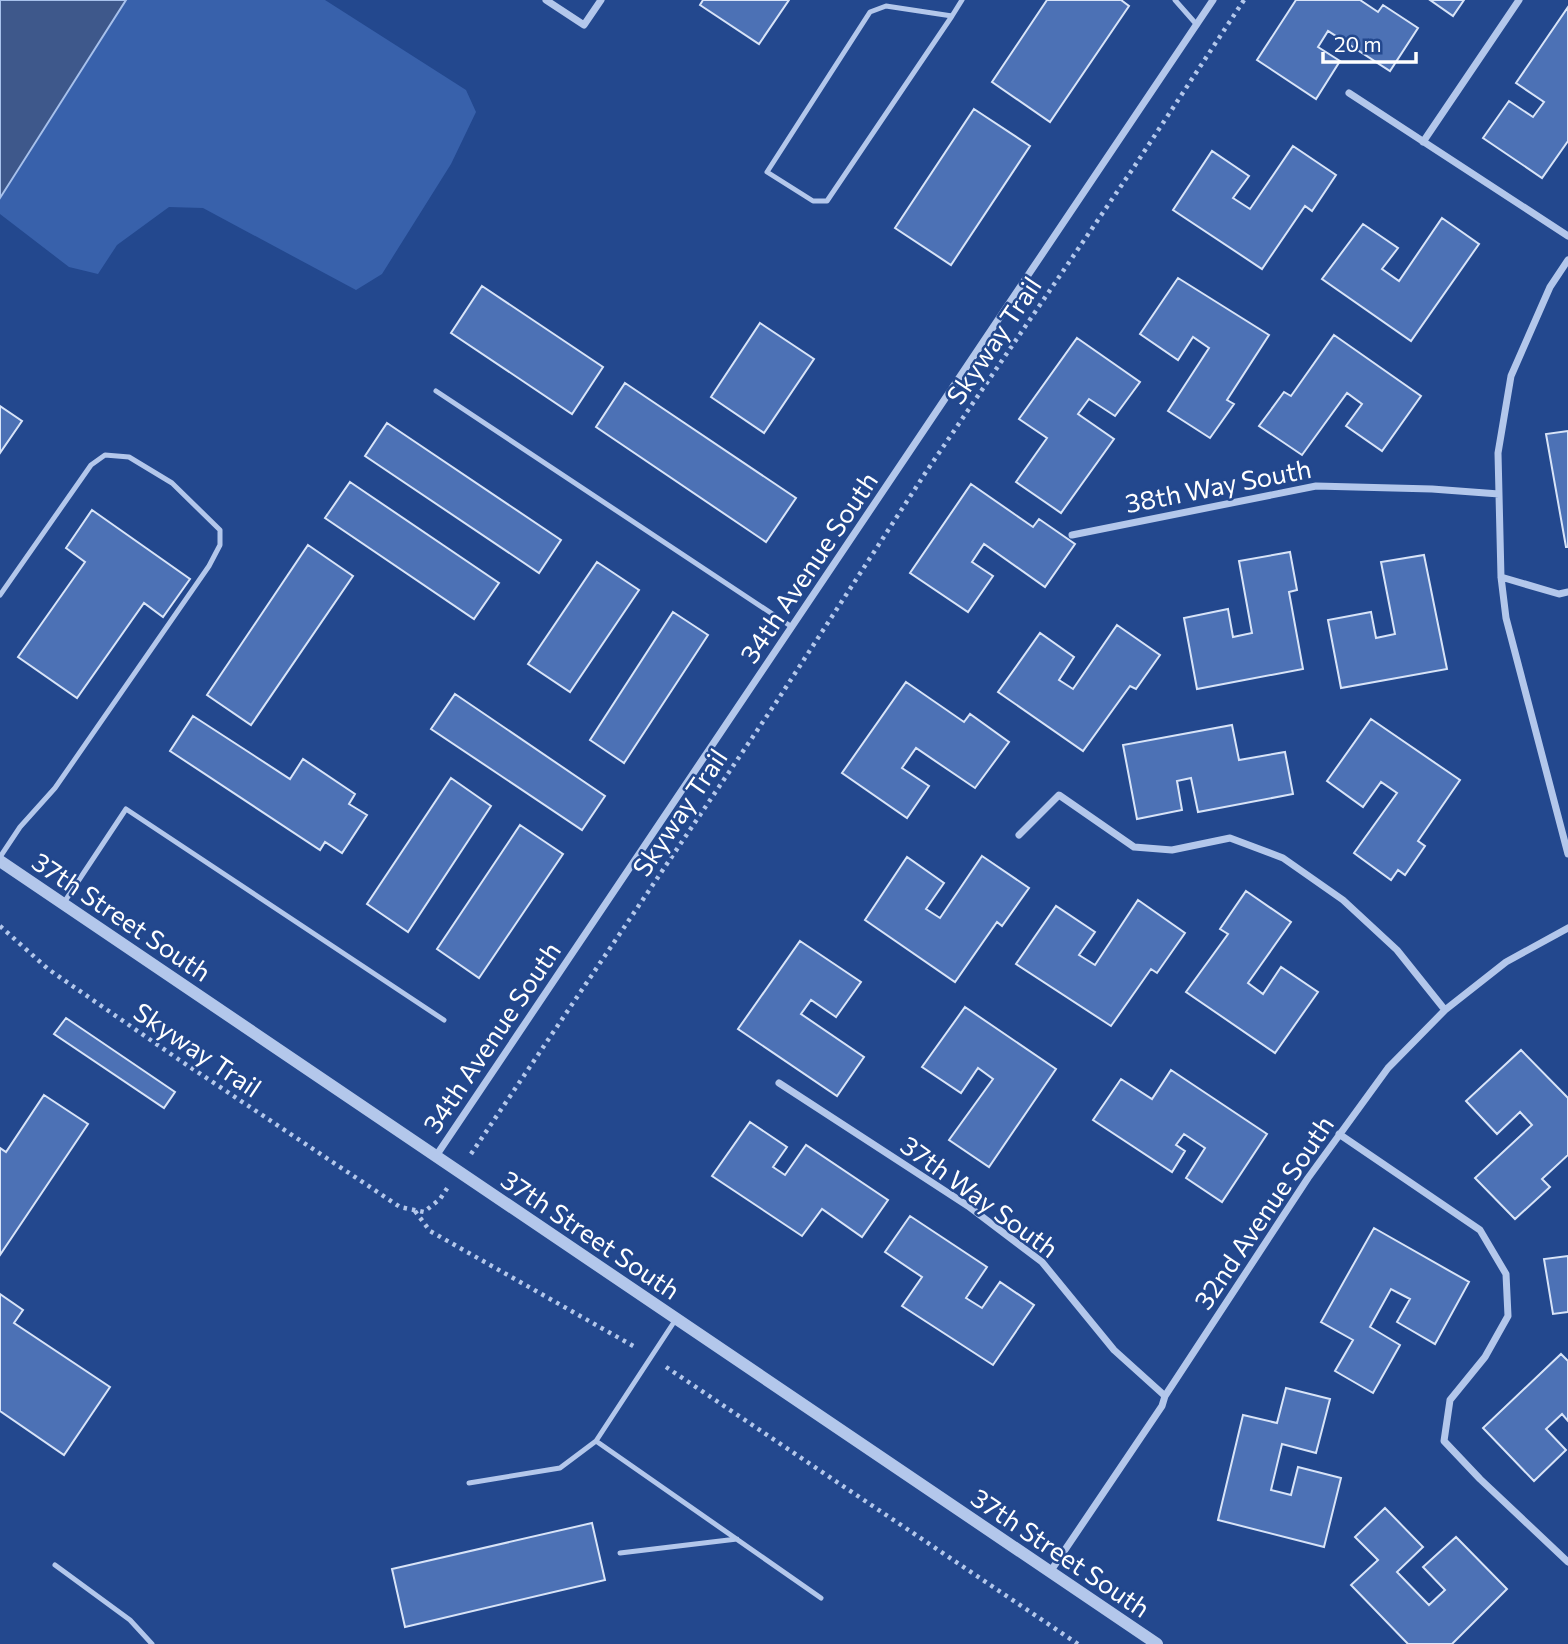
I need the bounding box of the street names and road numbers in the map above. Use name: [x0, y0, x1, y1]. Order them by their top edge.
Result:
street label: Skyway Trail: [939, 271, 1047, 409]
street label: 38th Way South: [1122, 452, 1314, 518]
street label: 34th Avenue South: [733, 466, 883, 668]
street label: Skyway Trail: [625, 743, 733, 881]
street label: 37th Street South: [27, 845, 217, 987]
street label: 34th Avenue South: [416, 936, 566, 1138]
street label: Skyway Trail: [129, 995, 267, 1103]
street label: 32nd Avenue South: [1187, 1109, 1339, 1315]
street label: 37th Way South: [895, 1129, 1065, 1263]
street label: 37th Street South: [496, 1163, 686, 1305]
street label: 37th Street South: [966, 1481, 1156, 1623]

